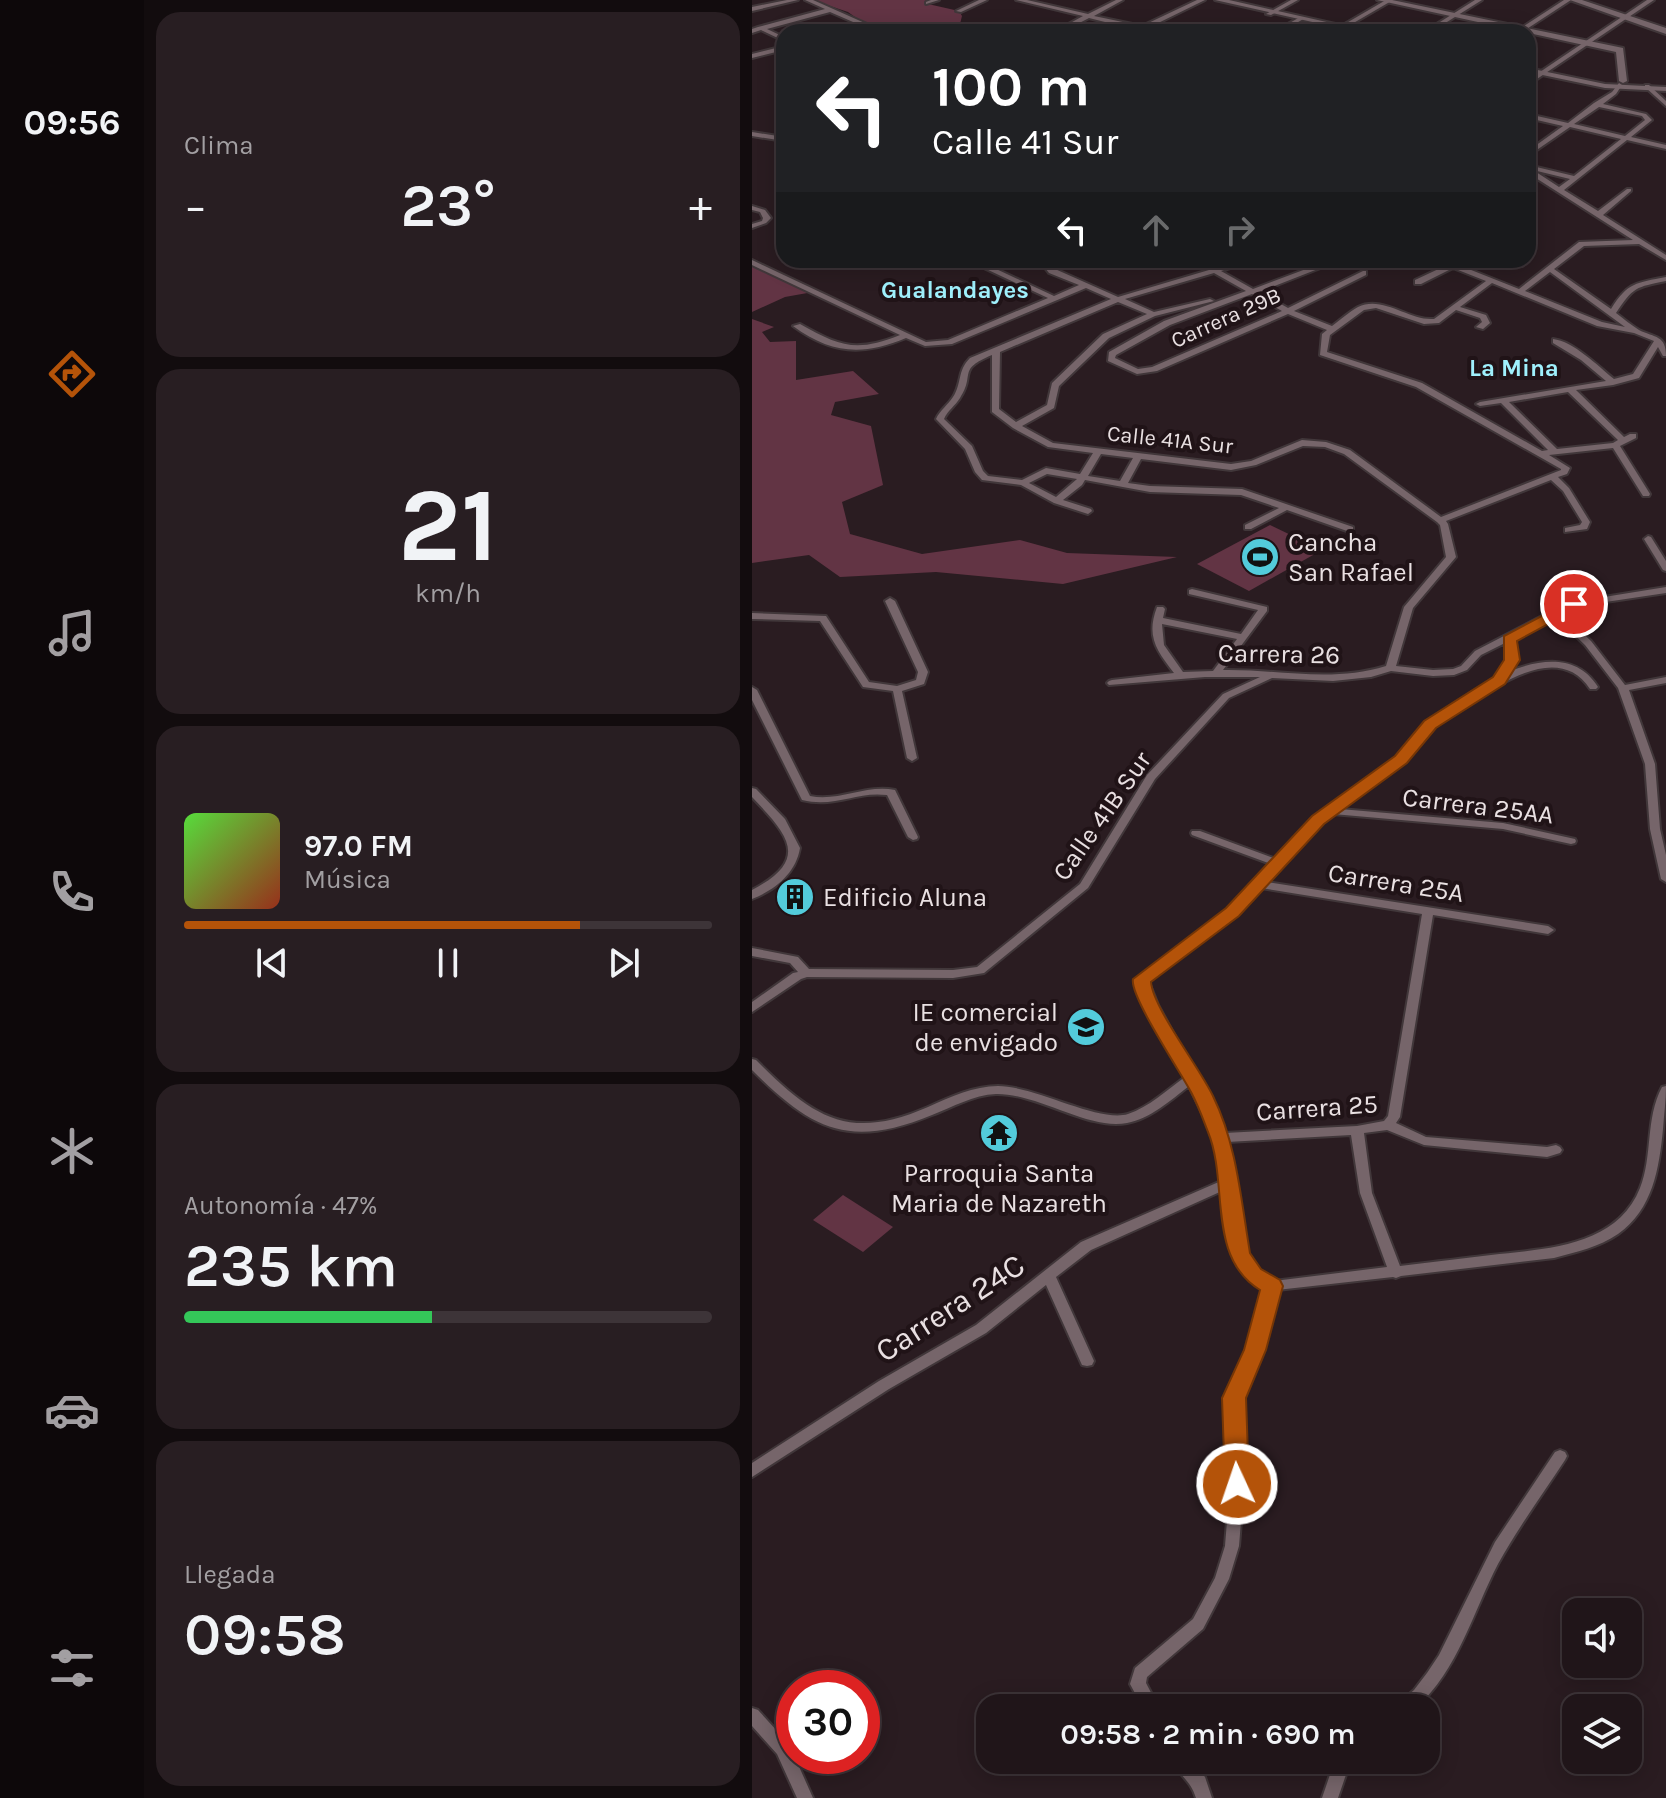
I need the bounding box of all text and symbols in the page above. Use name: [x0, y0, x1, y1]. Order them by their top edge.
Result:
text: 100 m: [932, 54, 1090, 119]
icon: left: [800, 56, 904, 160]
text: 09:56: [23, 101, 121, 143]
text: Calle 41 Sur: [932, 121, 1118, 163]
text: Clima: [184, 130, 254, 161]
text: 23°: [400, 171, 496, 241]
text: −: [184, 181, 207, 232]
text: +: [689, 181, 712, 232]
icon: left: [1050, 208, 1094, 252]
icon: ahead: [1134, 208, 1178, 252]
icon: right: [1218, 208, 1262, 252]
district label: Gualandayes: [881, 276, 1029, 304]
street label: Carrera 29B: [1167, 282, 1285, 354]
icon: directions: [44, 346, 100, 402]
district label: La Mina: [1469, 354, 1559, 382]
street label: Calle 41A Sur: [1106, 420, 1234, 460]
text: 21: [398, 465, 498, 586]
place label: Cancha San Rafael: [1288, 527, 1414, 588]
sports icon: Cancha San Rafael: [1239, 536, 1281, 578]
pin: [1540, 570, 1608, 638]
text: km/h: [415, 578, 481, 609]
icon: arrive: [1552, 582, 1596, 626]
icon: music: [44, 605, 100, 661]
street label: Carrera 26: [1218, 637, 1340, 671]
street label: Calle 41B Sur: [1046, 745, 1158, 887]
street label: Carrera 25AA: [1401, 781, 1555, 831]
text: 97.0 FM: [304, 828, 413, 864]
street label: Carrera 25A: [1326, 857, 1466, 909]
icon: phone: [44, 864, 100, 920]
text: Música: [304, 864, 391, 895]
building icon: Edificio Aluna: [774, 876, 816, 918]
place label: Edificio Aluna: [823, 882, 987, 913]
icon: previous: [250, 941, 294, 985]
icon: pause: [426, 941, 470, 985]
icon: next: [602, 941, 646, 985]
place label: IE comercial de envigado: [912, 997, 1058, 1058]
school or university icon: IE comercial de envigado: [1065, 1006, 1107, 1048]
street label: Carrera 25: [1255, 1088, 1379, 1128]
temple icon: Parroquia Santa Maria de Nazareth: [978, 1112, 1020, 1154]
icon: climate: [44, 1123, 100, 1179]
place label: Parroquia Santa Maria de Nazareth: [891, 1158, 1107, 1219]
text: Autonomía · 47%: [184, 1190, 378, 1221]
text: 235 km: [184, 1231, 398, 1301]
street label: Carrera 24C: [869, 1246, 1031, 1370]
icon: car: [44, 1382, 100, 1438]
position arrow: [1195, 1442, 1279, 1526]
text: Llegada: [184, 1559, 276, 1590]
map controls: [1562, 1598, 1642, 1774]
button: sound: [1562, 1598, 1642, 1678]
text: 09:58: [184, 1600, 346, 1670]
icon: filters: [44, 1640, 100, 1696]
speed limit sign: 30: [776, 1670, 880, 1774]
button: layers: [1562, 1694, 1642, 1774]
text: 09:58 · 2 min · 690 m: [1060, 1716, 1356, 1752]

